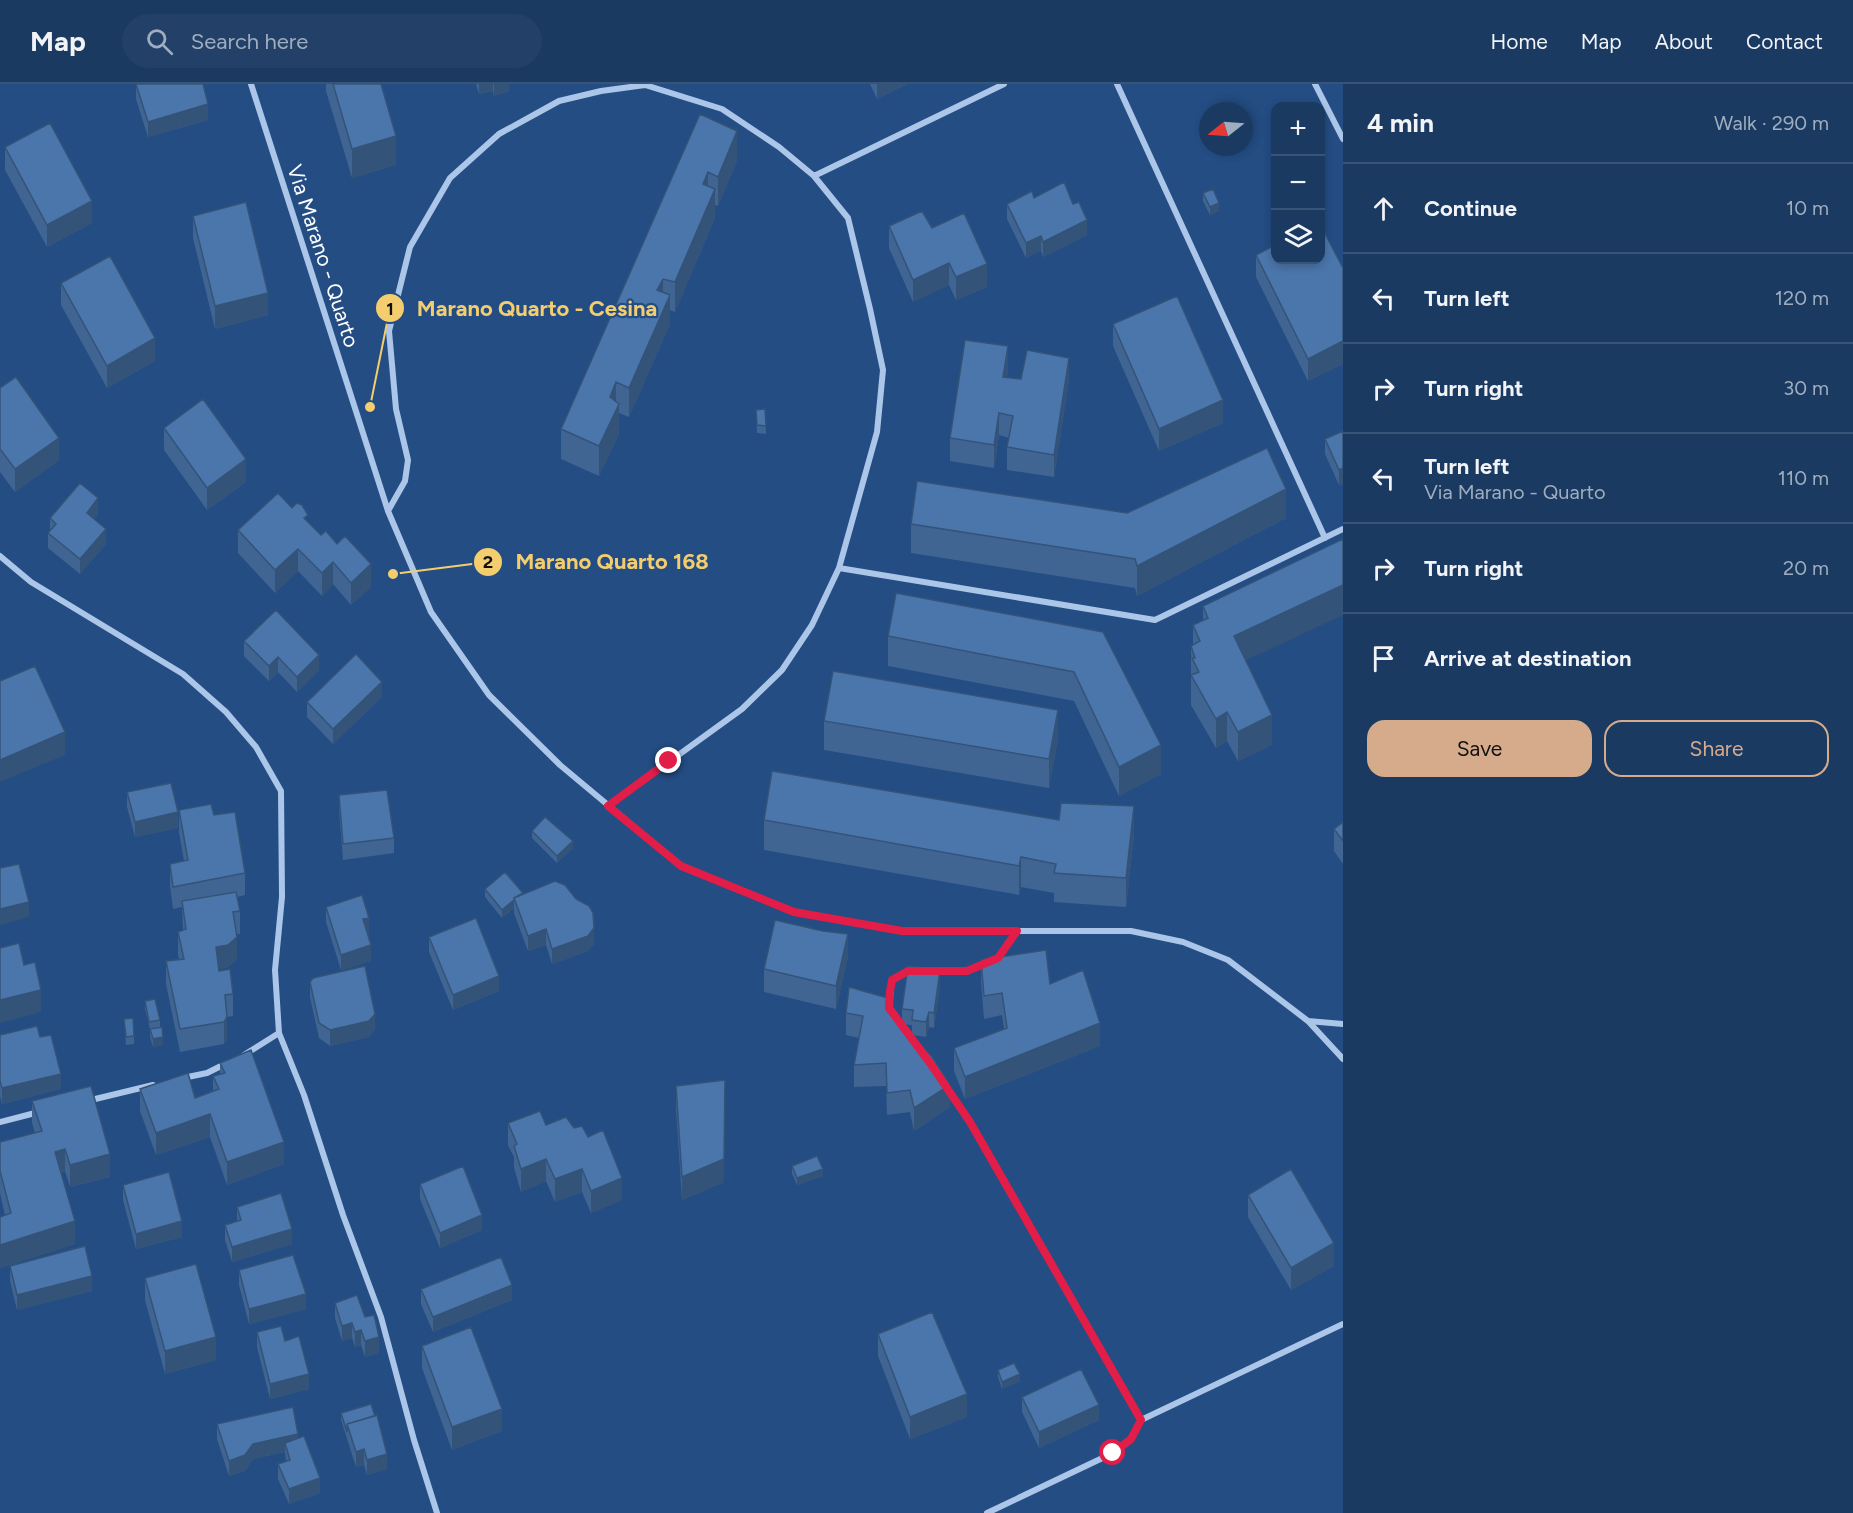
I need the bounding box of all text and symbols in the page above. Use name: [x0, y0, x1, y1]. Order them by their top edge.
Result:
search box: [122, 14, 542, 68]
text: Map: [30, 24, 86, 58]
icon: search: [143, 25, 176, 58]
text: Search here: [191, 28, 308, 55]
text: Home: [1491, 29, 1548, 54]
text: Map: [1581, 29, 1622, 54]
text: About: [1655, 29, 1713, 54]
text: Contact: [1746, 29, 1823, 54]
north arrow: [1199, 102, 1253, 156]
map controls: [1271, 102, 1325, 264]
button: +: [1271, 102, 1325, 156]
text: 4 min: [1367, 107, 1434, 139]
text: Walk · 290 m: [1714, 111, 1829, 135]
button: −: [1271, 156, 1325, 210]
street label: Via Marano - Quarto: [282, 161, 365, 350]
icon: ahead: [1367, 192, 1400, 225]
text: Continue: [1424, 195, 1517, 222]
text: 10 m: [1786, 196, 1829, 220]
button: layers: [1271, 210, 1325, 264]
icon: left: [1367, 282, 1400, 315]
text: Turn left: [1424, 285, 1510, 312]
text: 120 m: [1775, 286, 1829, 310]
callout: Marano Quarto - Cesina: [375, 288, 669, 328]
text: Marano Quarto - Cesina: [417, 295, 657, 322]
text: 1: [386, 298, 394, 320]
icon: right: [1367, 372, 1400, 405]
text: Turn right: [1424, 375, 1523, 402]
text: 30 m: [1783, 376, 1829, 400]
text: Turn left: [1424, 453, 1510, 480]
icon: left: [1367, 462, 1400, 495]
text: 110 m: [1778, 466, 1829, 490]
text: Via Marano - Quarto: [1424, 480, 1606, 504]
callout: Marano Quarto 168: [473, 542, 721, 582]
text: Marano Quarto 168: [515, 548, 709, 575]
text: 2: [483, 551, 493, 573]
icon: right: [1367, 552, 1400, 585]
text: Turn right: [1424, 555, 1523, 582]
text: 20 m: [1783, 556, 1829, 580]
icon: arrive: [1367, 642, 1400, 675]
text: Arrive at destination: [1424, 645, 1632, 672]
button: Save: [1367, 720, 1592, 777]
button: Share: [1604, 720, 1829, 777]
route end: [655, 747, 681, 773]
route start: [1099, 1439, 1125, 1465]

